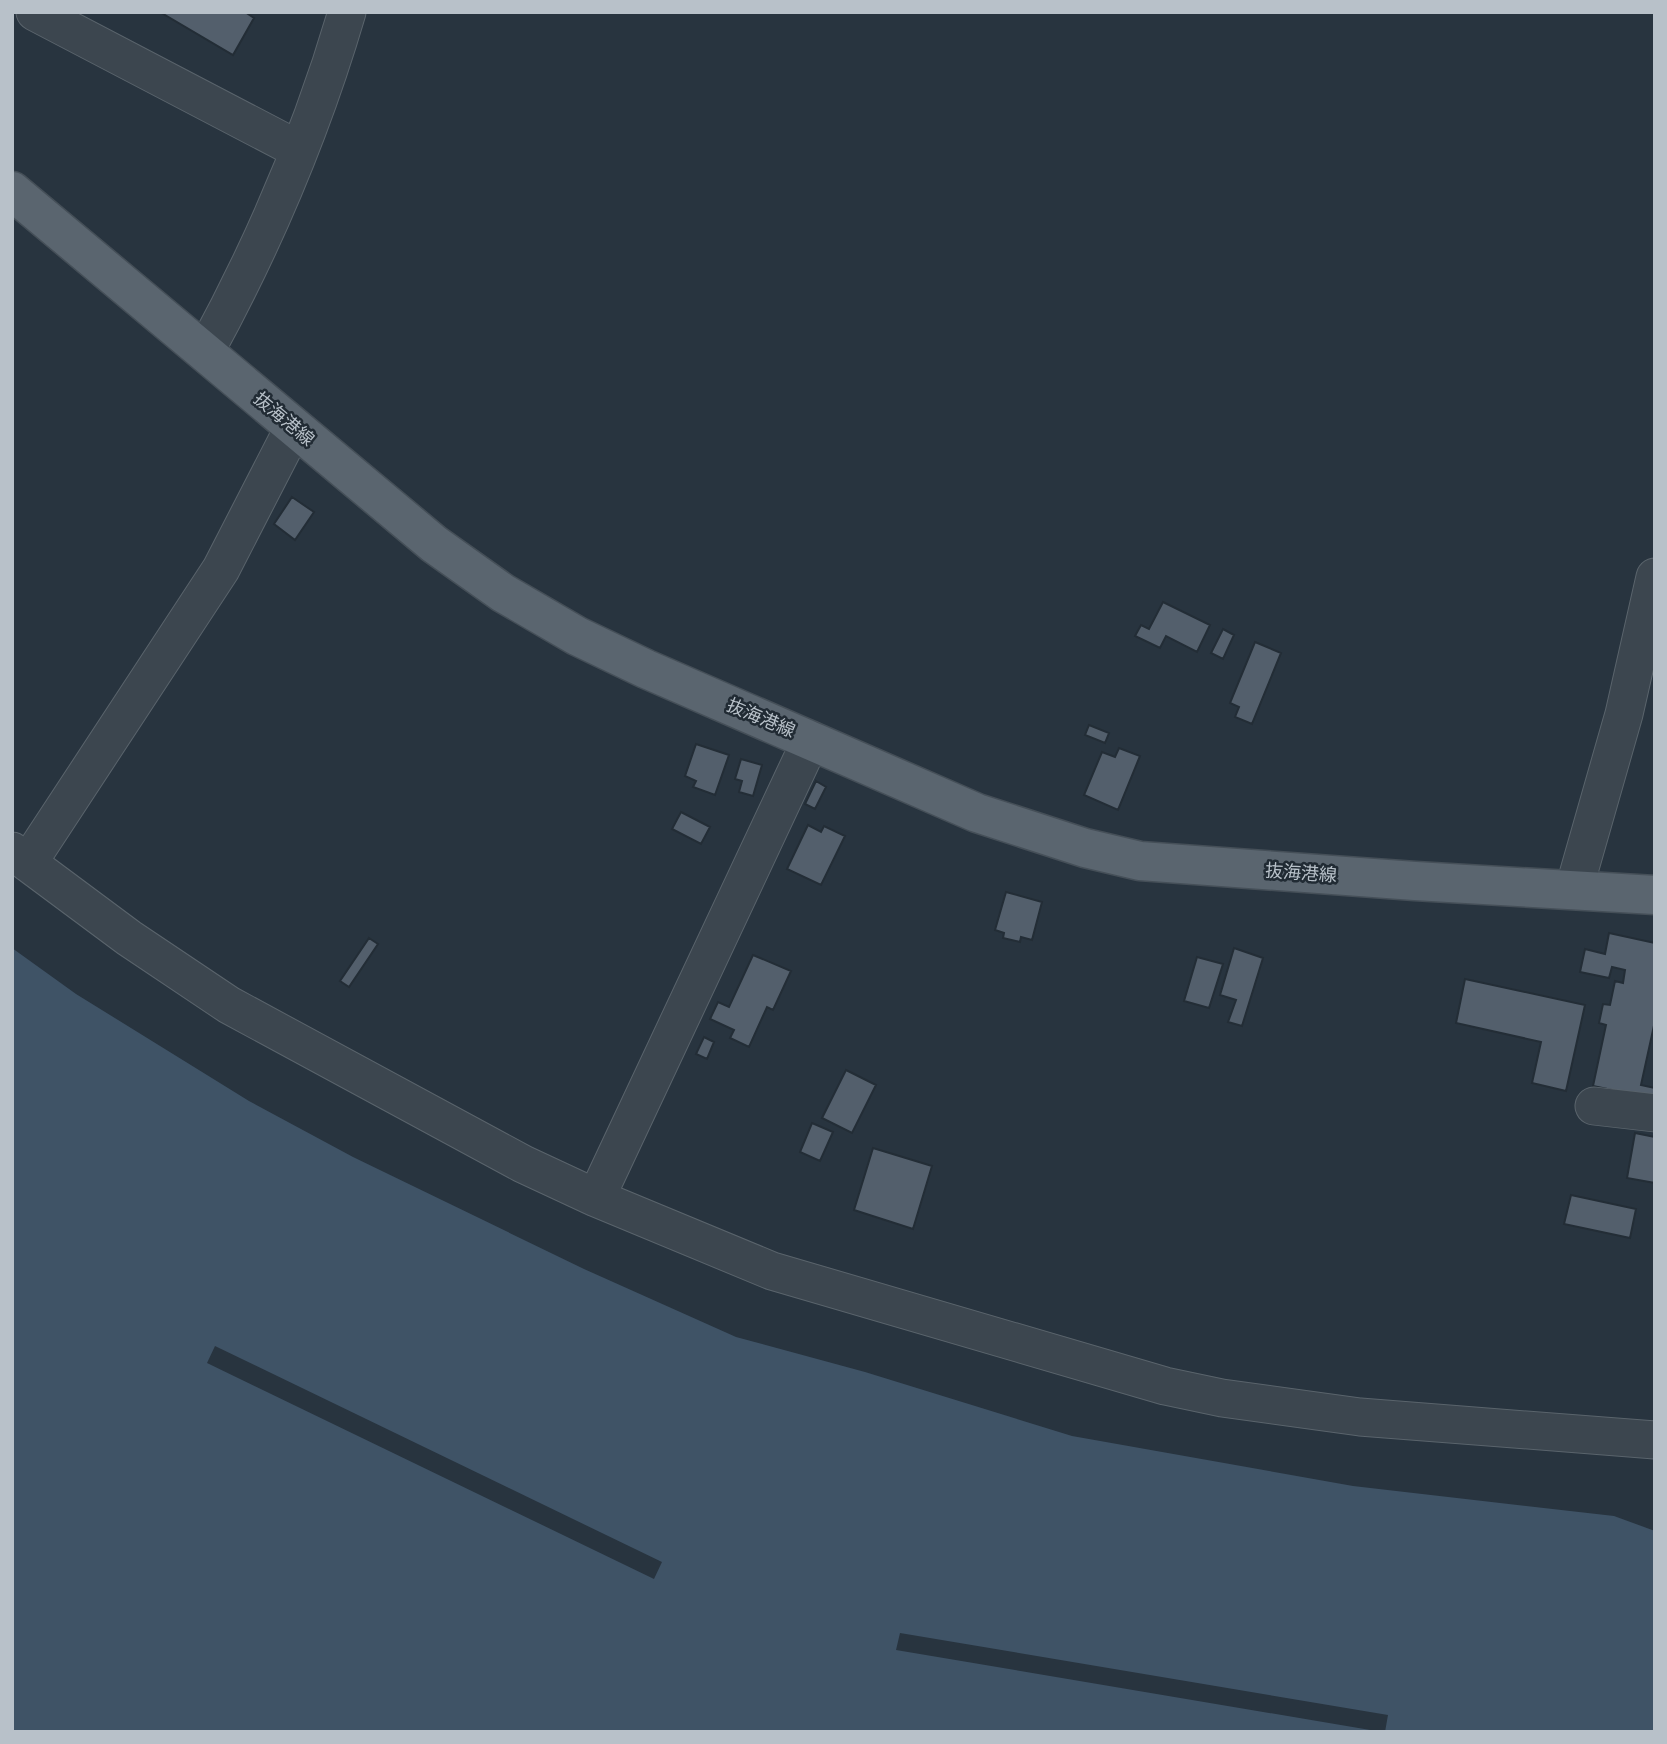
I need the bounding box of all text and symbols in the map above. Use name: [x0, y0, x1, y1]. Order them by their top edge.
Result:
street label: 抜海港線: [250, 388, 318, 450]
street label: 抜海港線: [724, 695, 798, 741]
street label: 抜海港線: [1264, 861, 1338, 885]

